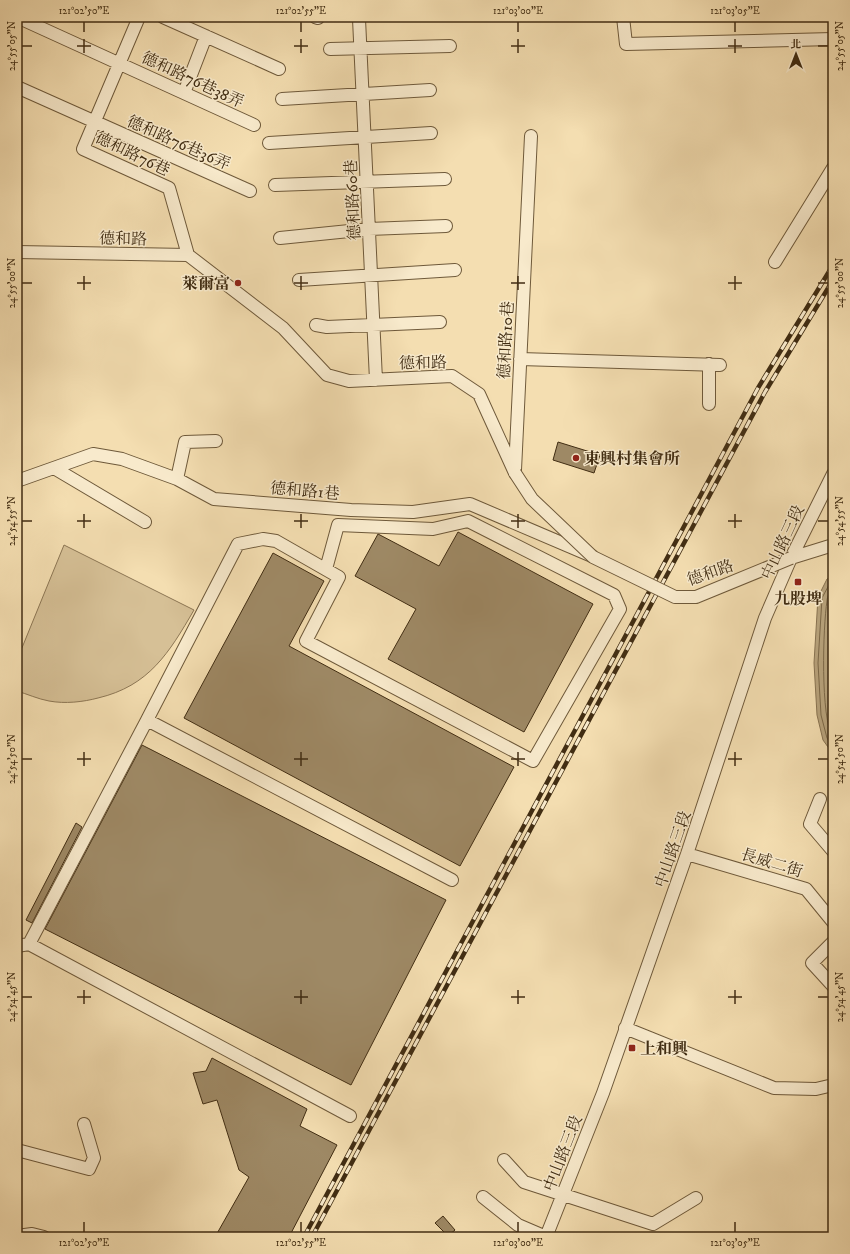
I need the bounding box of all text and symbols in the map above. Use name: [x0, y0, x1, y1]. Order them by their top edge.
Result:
text: 121°02'50"E: [59, 5, 109, 17]
text: 121°02'55"E: [276, 5, 326, 17]
text: 121°03'00"E: [493, 5, 543, 17]
text: 121°03'05"E: [710, 5, 760, 17]
text: 24°55'05"N: [6, 21, 18, 71]
text: 24°55'05"N: [834, 21, 846, 71]
north arrow: [776, 34, 816, 74]
text: 北: [791, 38, 802, 52]
street label: 德和路76巷38弄: [138, 47, 247, 112]
street label: 德和路76巷36弄: [124, 111, 234, 173]
street label: 德和路76巷: [93, 127, 173, 179]
street label: 德和路60巷: [341, 159, 365, 241]
street label: 德和路: [99, 229, 147, 249]
text: 24°55'00"N: [6, 258, 18, 308]
text: 24°55'00"N: [834, 258, 846, 308]
place label: 萊爾富: [182, 274, 230, 294]
marker: 萊爾富: [233, 278, 243, 288]
street label: 德和路10巷: [494, 300, 518, 380]
street label: 德和路: [399, 353, 447, 373]
place label: 東興村集會所: [584, 449, 680, 469]
marker: 東興村集會所: [571, 453, 581, 463]
street label: 德和路1巷: [269, 478, 341, 504]
text: 24°54'55"N: [6, 496, 18, 546]
text: 24°54'55"N: [834, 496, 846, 546]
street label: 中山路三段: [757, 502, 809, 583]
street label: 德和路: [684, 556, 736, 590]
marker: 九股埤: [793, 577, 803, 587]
place label: 九股埤: [774, 589, 822, 609]
text: 24°54'50"N: [6, 734, 18, 784]
text: 24°54'50"N: [834, 734, 846, 784]
street label: 中山路三段: [650, 808, 695, 890]
street label: 長威二街: [738, 844, 805, 882]
text: 24°54'45"N: [6, 972, 18, 1022]
text: 24°54'45"N: [834, 972, 846, 1022]
place label: 上和興: [640, 1039, 688, 1059]
marker: 上和興: [627, 1043, 637, 1053]
street label: 中山路三段: [539, 1112, 587, 1194]
text: 121°02'50"E: [59, 1237, 109, 1249]
text: 121°02'55"E: [276, 1237, 326, 1249]
text: 121°03'00"E: [493, 1237, 543, 1249]
text: 121°03'05"E: [710, 1237, 760, 1249]

